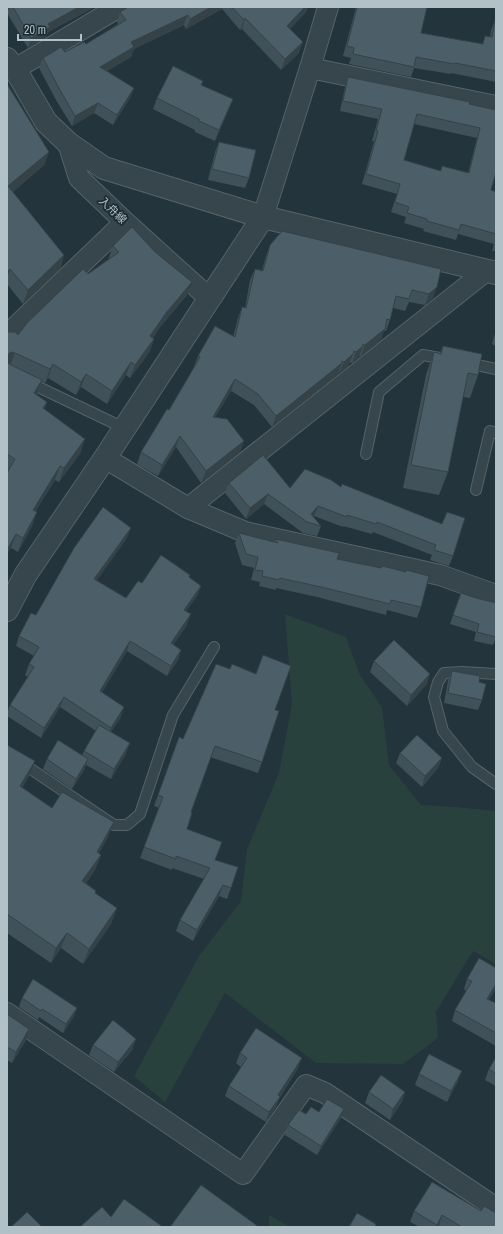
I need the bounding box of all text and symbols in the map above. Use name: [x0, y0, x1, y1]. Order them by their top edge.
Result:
scale bar: [18, 16, 81, 42]
text: 20 m: [24, 22, 46, 38]
street label: 入舟線: [96, 194, 130, 226]

